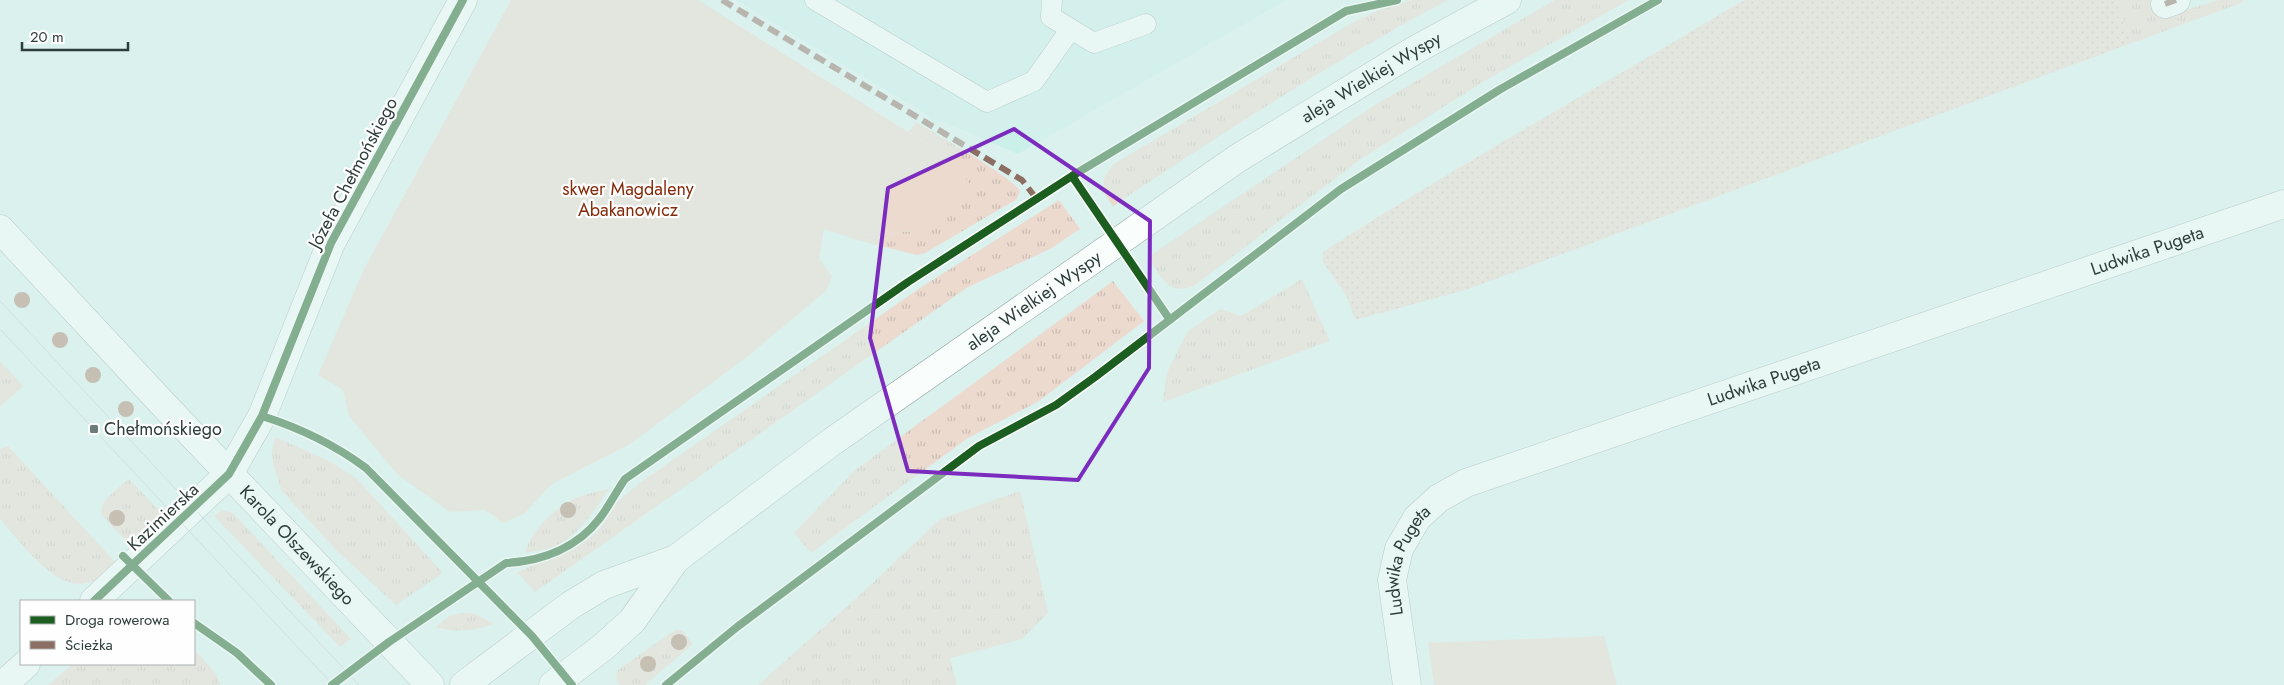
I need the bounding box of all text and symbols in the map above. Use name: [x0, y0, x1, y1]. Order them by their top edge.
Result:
scale bar: [22, 20, 129, 52]
street label: aleja Wielkiej Wyspy: [1296, 25, 1446, 129]
text: 20 m: [30, 26, 64, 48]
street label: Józefa Chełmońskiego: [301, 93, 404, 255]
park label: skwer Magdaleny Abakanowicz: [562, 176, 694, 223]
street label: Ludwika Pugeta: [2087, 219, 2207, 282]
street label: aleja Wielkiej Wyspy: [961, 244, 1107, 357]
street label: Ludwika Pugeta: [1704, 350, 1824, 413]
place label: Chełmońskiego: [104, 416, 222, 442]
marker: Chełmońskiego: [88, 423, 100, 435]
street label: Kazimierska: [121, 477, 205, 557]
street label: Karola Olszewskiego: [234, 479, 361, 611]
street label: Ludwika Pugeta: [1379, 499, 1436, 618]
legend: [20, 600, 195, 665]
text: Droga rowerowa: [65, 609, 169, 631]
text: Ścieżka: [65, 634, 113, 656]

